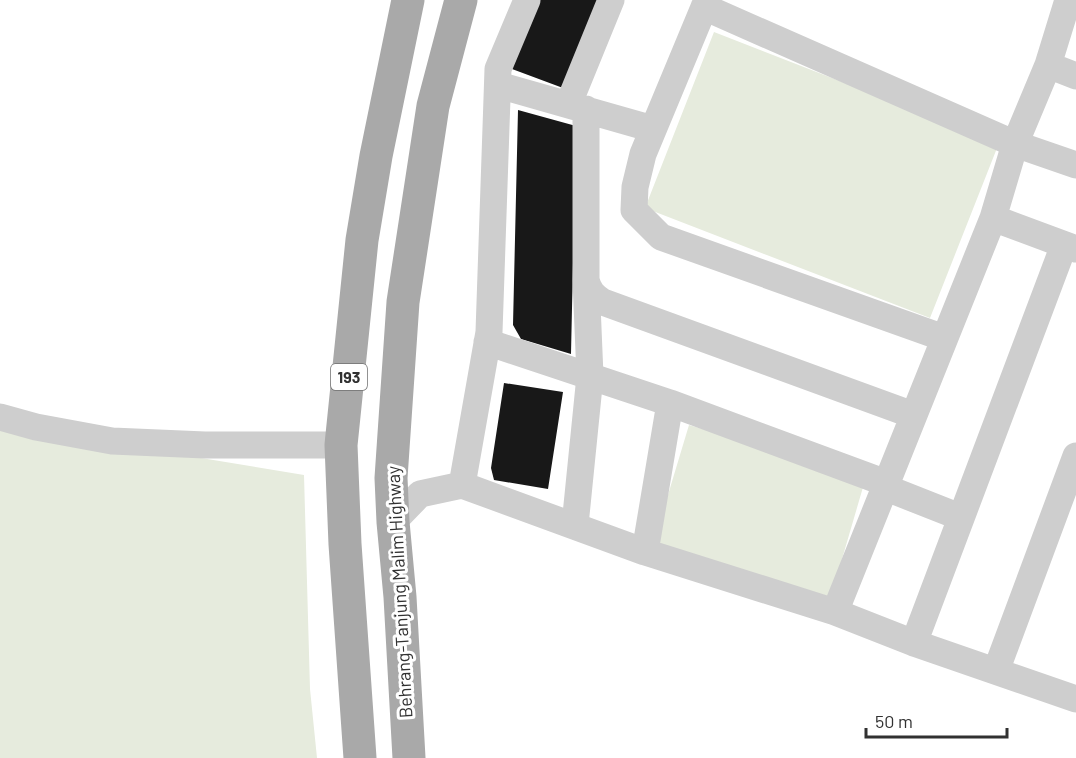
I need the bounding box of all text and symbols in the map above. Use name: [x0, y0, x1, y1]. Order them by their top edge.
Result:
road number: 193: [331, 364, 367, 390]
street label: Behrang-Tanjung Malim Highway: [381, 465, 417, 719]
scale bar: [866, 701, 1007, 739]
text: 50 m: [875, 710, 913, 732]

